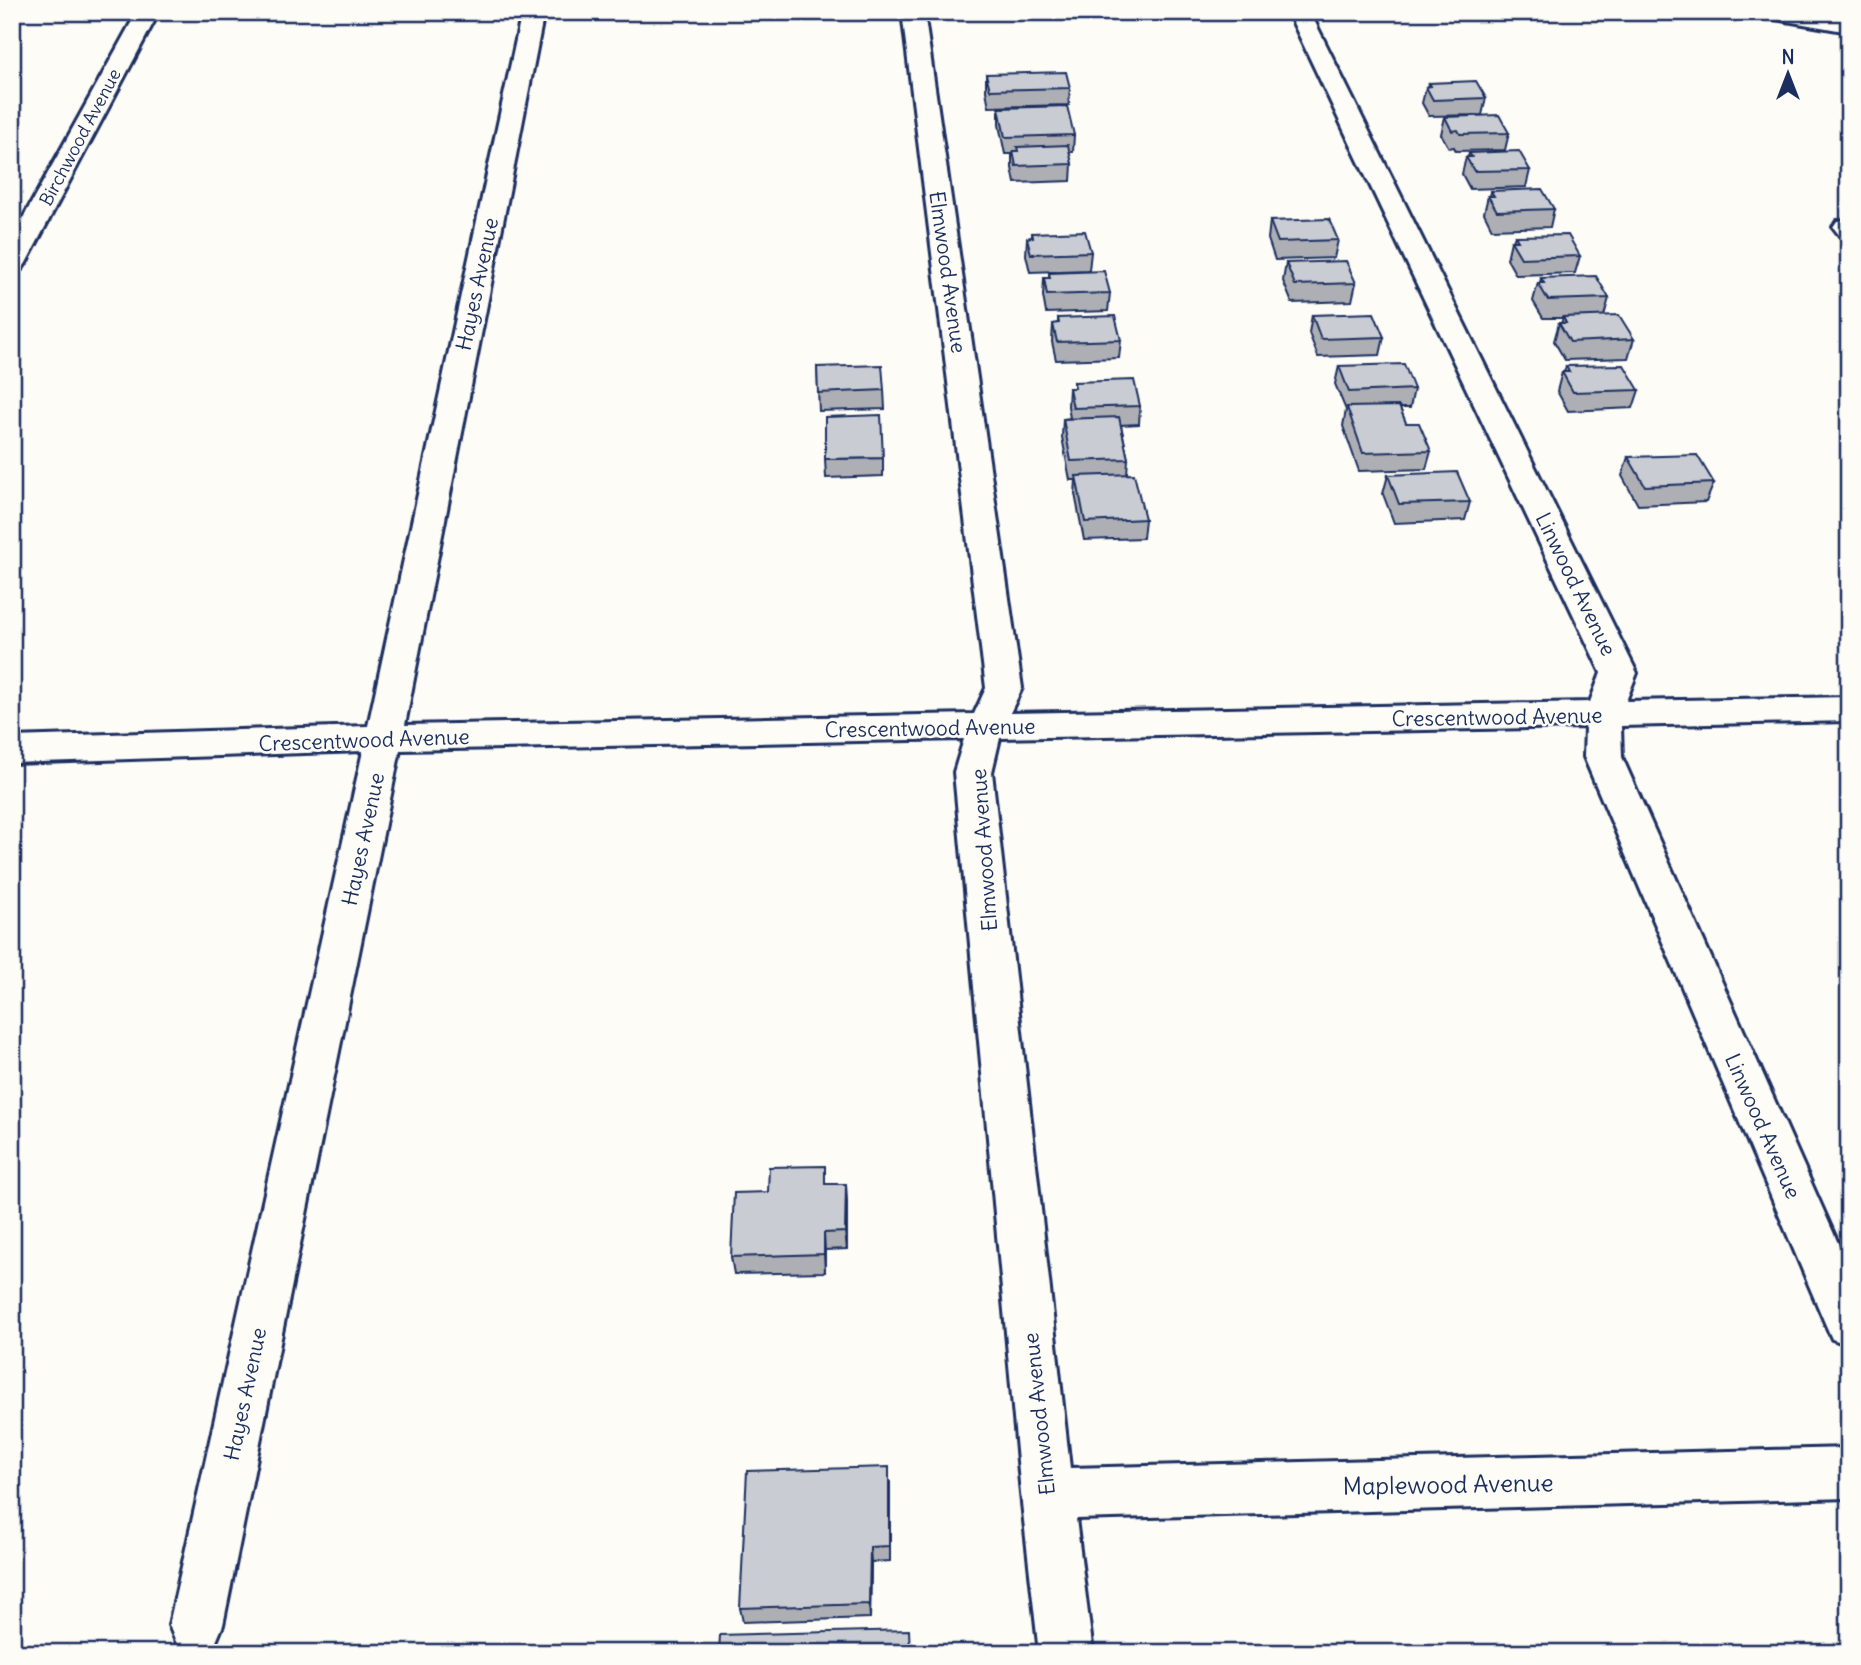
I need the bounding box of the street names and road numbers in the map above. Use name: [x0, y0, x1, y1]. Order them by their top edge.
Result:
street label: Birchwood Avenue: [34, 64, 126, 210]
street label: Elmwood Avenue: [923, 189, 973, 355]
street label: Hayes Avenue: [450, 215, 504, 353]
street label: Linwood Avenue: [1530, 508, 1622, 660]
street label: Crescentwood Avenue: [1391, 702, 1603, 732]
street label: Crescentwood Avenue: [824, 713, 1036, 743]
street label: Crescentwood Avenue: [258, 723, 470, 757]
street label: Elmwood Avenue: [965, 768, 1003, 932]
street label: Hayes Avenue: [336, 770, 390, 908]
street label: Linwood Avenue: [1719, 1049, 1807, 1203]
street label: Hayes Avenue: [218, 1325, 272, 1463]
street label: Elmwood Avenue: [1017, 1331, 1061, 1497]
street label: Maplewood Avenue: [1342, 1467, 1554, 1501]

